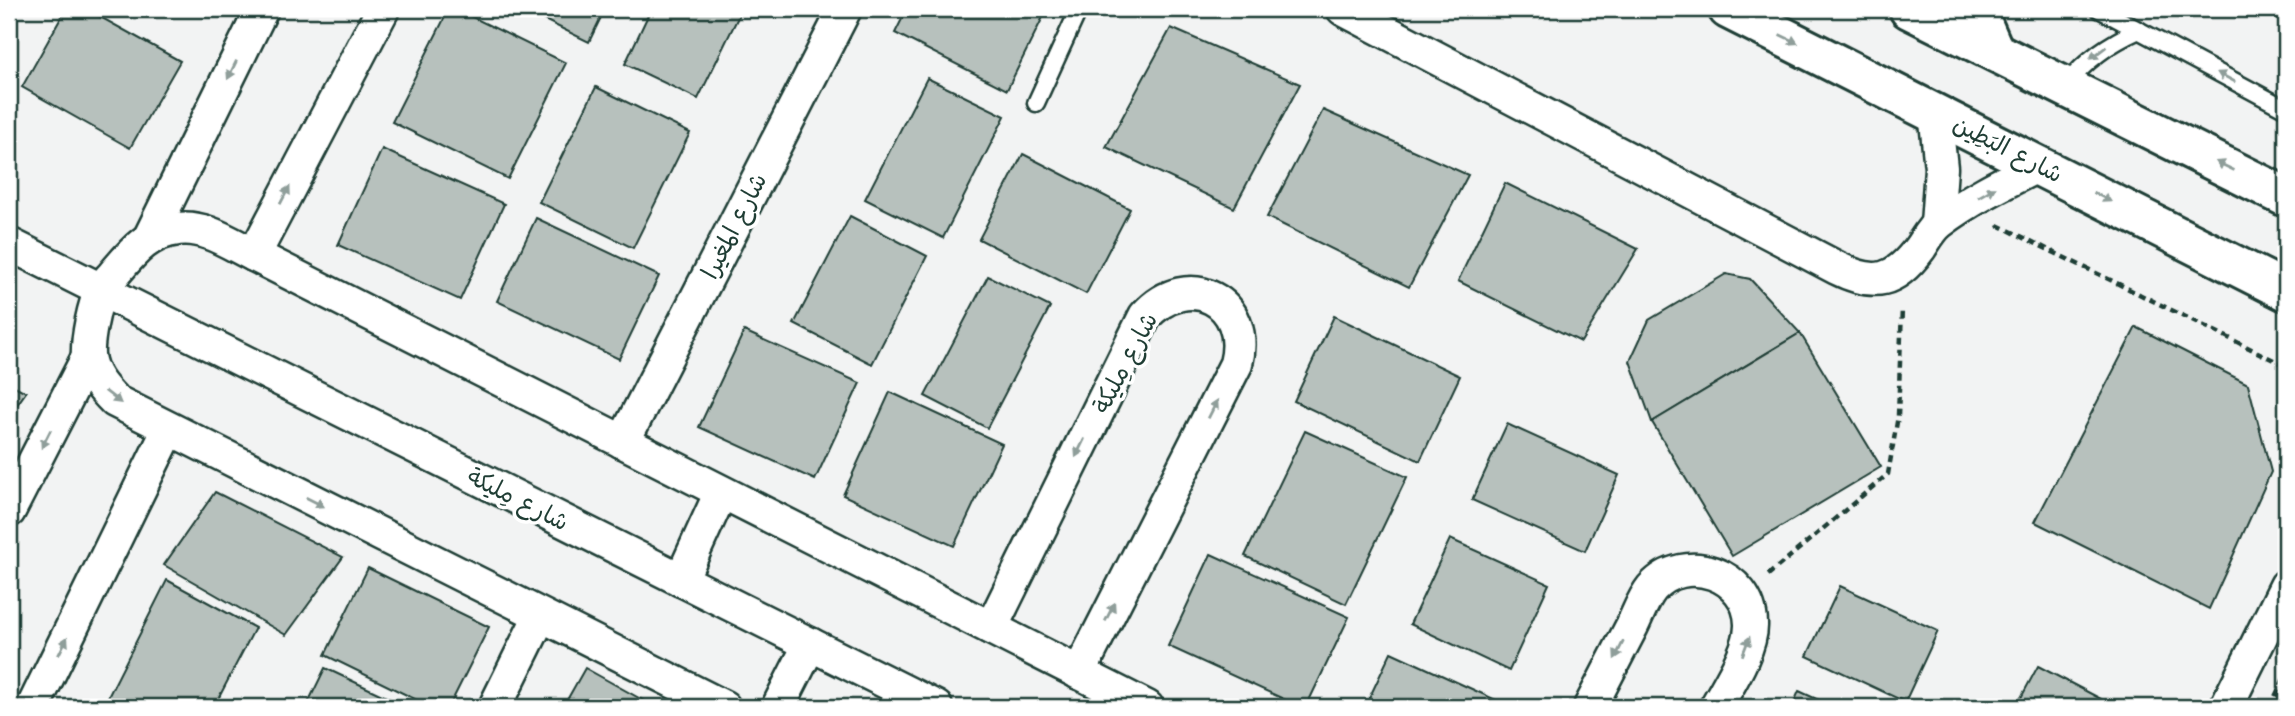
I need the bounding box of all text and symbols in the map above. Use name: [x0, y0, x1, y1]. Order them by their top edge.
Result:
one-way arrow: [1779, 34, 1799, 45]
one-way arrow: [2089, 46, 2107, 60]
one-way arrow: [226, 60, 237, 80]
one-way arrow: [2216, 71, 2236, 83]
street label: شارع البَطِين: [1947, 104, 2070, 191]
one-way arrow: [2215, 161, 2235, 172]
street label: شارع المغيرا: [690, 166, 775, 285]
one-way arrow: [280, 185, 291, 205]
one-way arrow: [1977, 186, 1996, 198]
one-way arrow: [2092, 191, 2111, 203]
street label: شارع مِليكة: [1082, 305, 1166, 420]
one-way arrow: [104, 390, 122, 405]
one-way arrow: [1207, 399, 1219, 419]
one-way arrow: [40, 429, 52, 449]
one-way arrow: [1075, 438, 1086, 458]
street label: شارع مِليكة: [461, 456, 576, 539]
one-way arrow: [305, 497, 325, 508]
one-way arrow: [1105, 602, 1116, 622]
one-way arrow: [1740, 635, 1751, 656]
one-way arrow: [57, 636, 68, 656]
one-way arrow: [1614, 640, 1625, 660]

